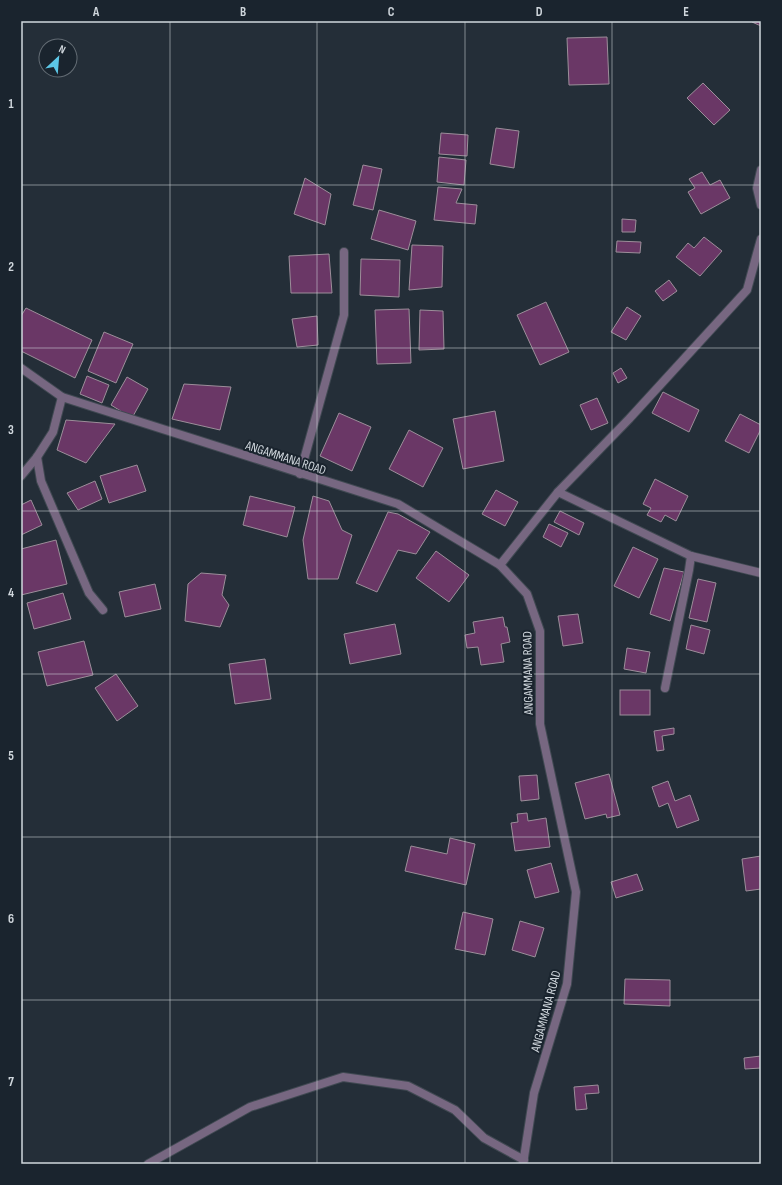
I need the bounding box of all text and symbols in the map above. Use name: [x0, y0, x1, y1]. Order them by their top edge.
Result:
text: A: [92, 4, 100, 20]
text: B: [240, 4, 246, 20]
text: C: [388, 4, 395, 20]
text: D: [536, 4, 543, 20]
text: E: [683, 4, 689, 20]
north arrow: [38, 38, 78, 78]
text: N: [57, 42, 68, 57]
text: 1: [8, 96, 14, 112]
text: 2: [8, 259, 14, 275]
text: 3: [8, 422, 14, 438]
street label: ANGAMMANA ROAD: [242, 437, 328, 479]
text: 4: [8, 585, 14, 601]
street label: ANGAMMANA ROAD: [519, 631, 537, 716]
text: 5: [8, 748, 14, 764]
text: 6: [8, 911, 14, 927]
street label: ANGAMMANA ROAD: [527, 969, 565, 1055]
text: 7: [8, 1074, 14, 1090]

